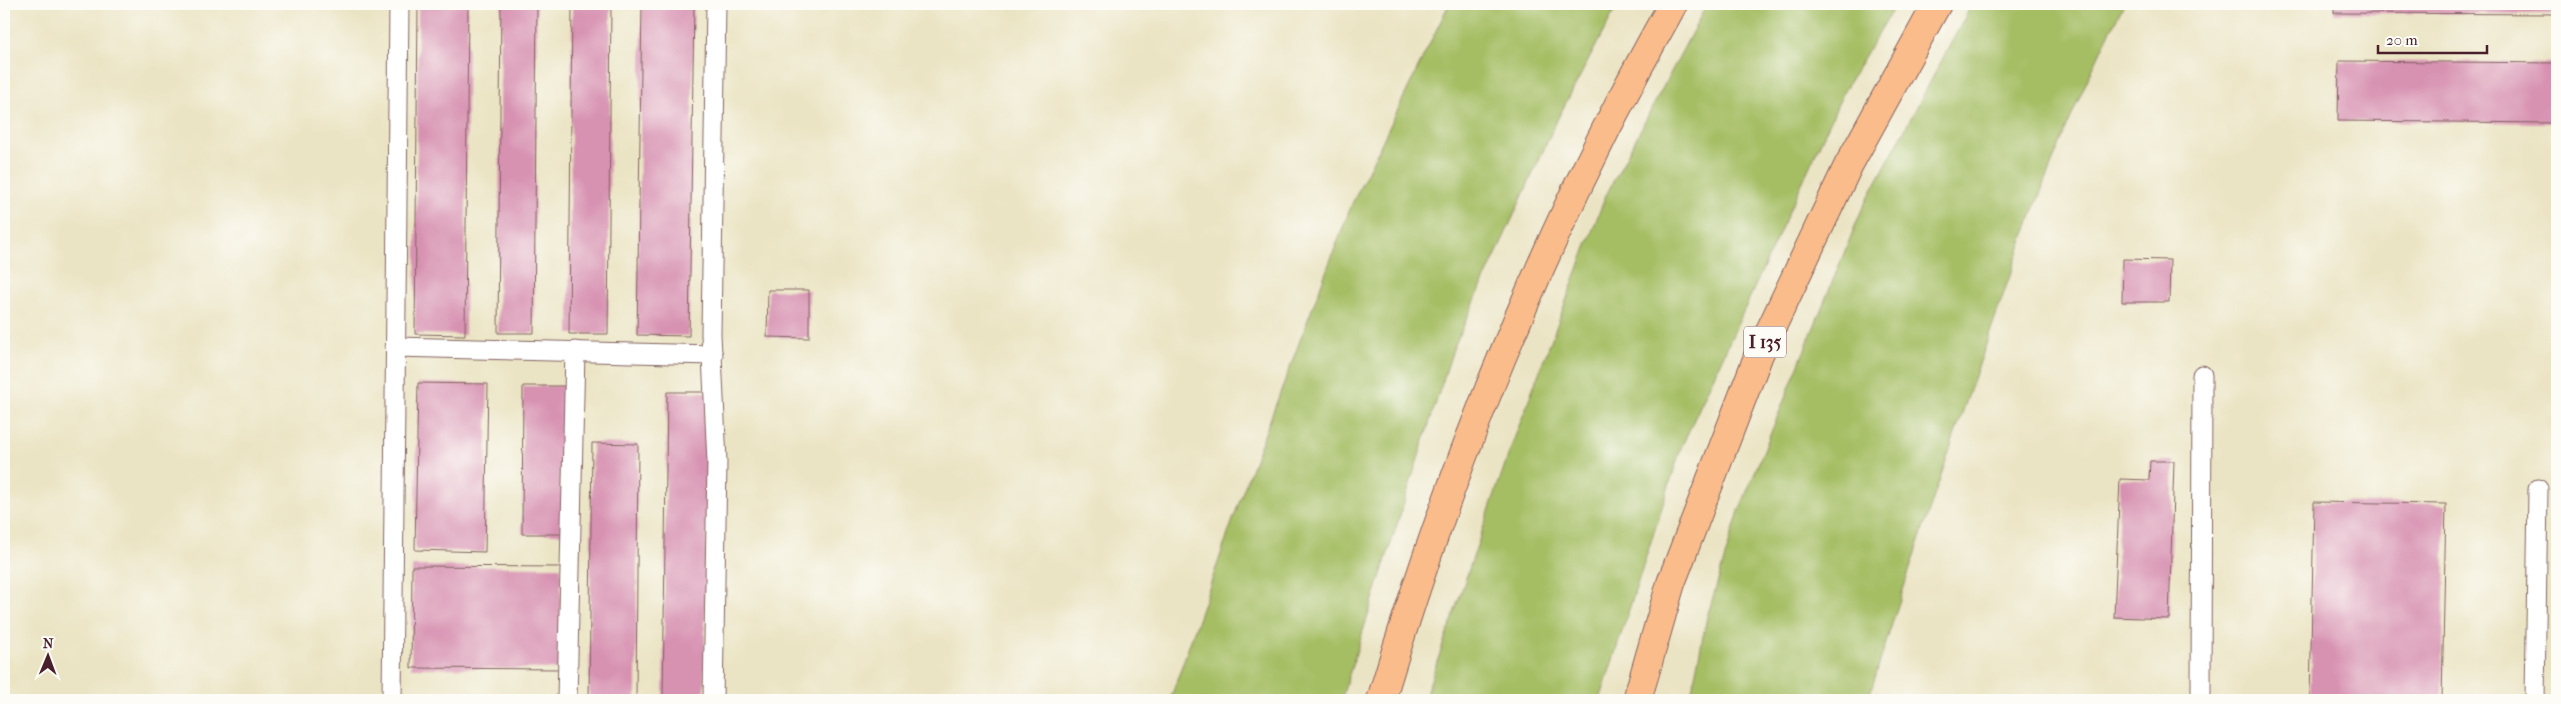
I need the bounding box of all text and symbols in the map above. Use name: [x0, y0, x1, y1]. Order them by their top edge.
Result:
scale bar: [2378, 22, 2487, 54]
text: 20 m: [2386, 31, 2418, 49]
road number: I 135: [1744, 327, 1786, 358]
north arrow: [22, 632, 72, 682]
text: N: [43, 635, 54, 652]

